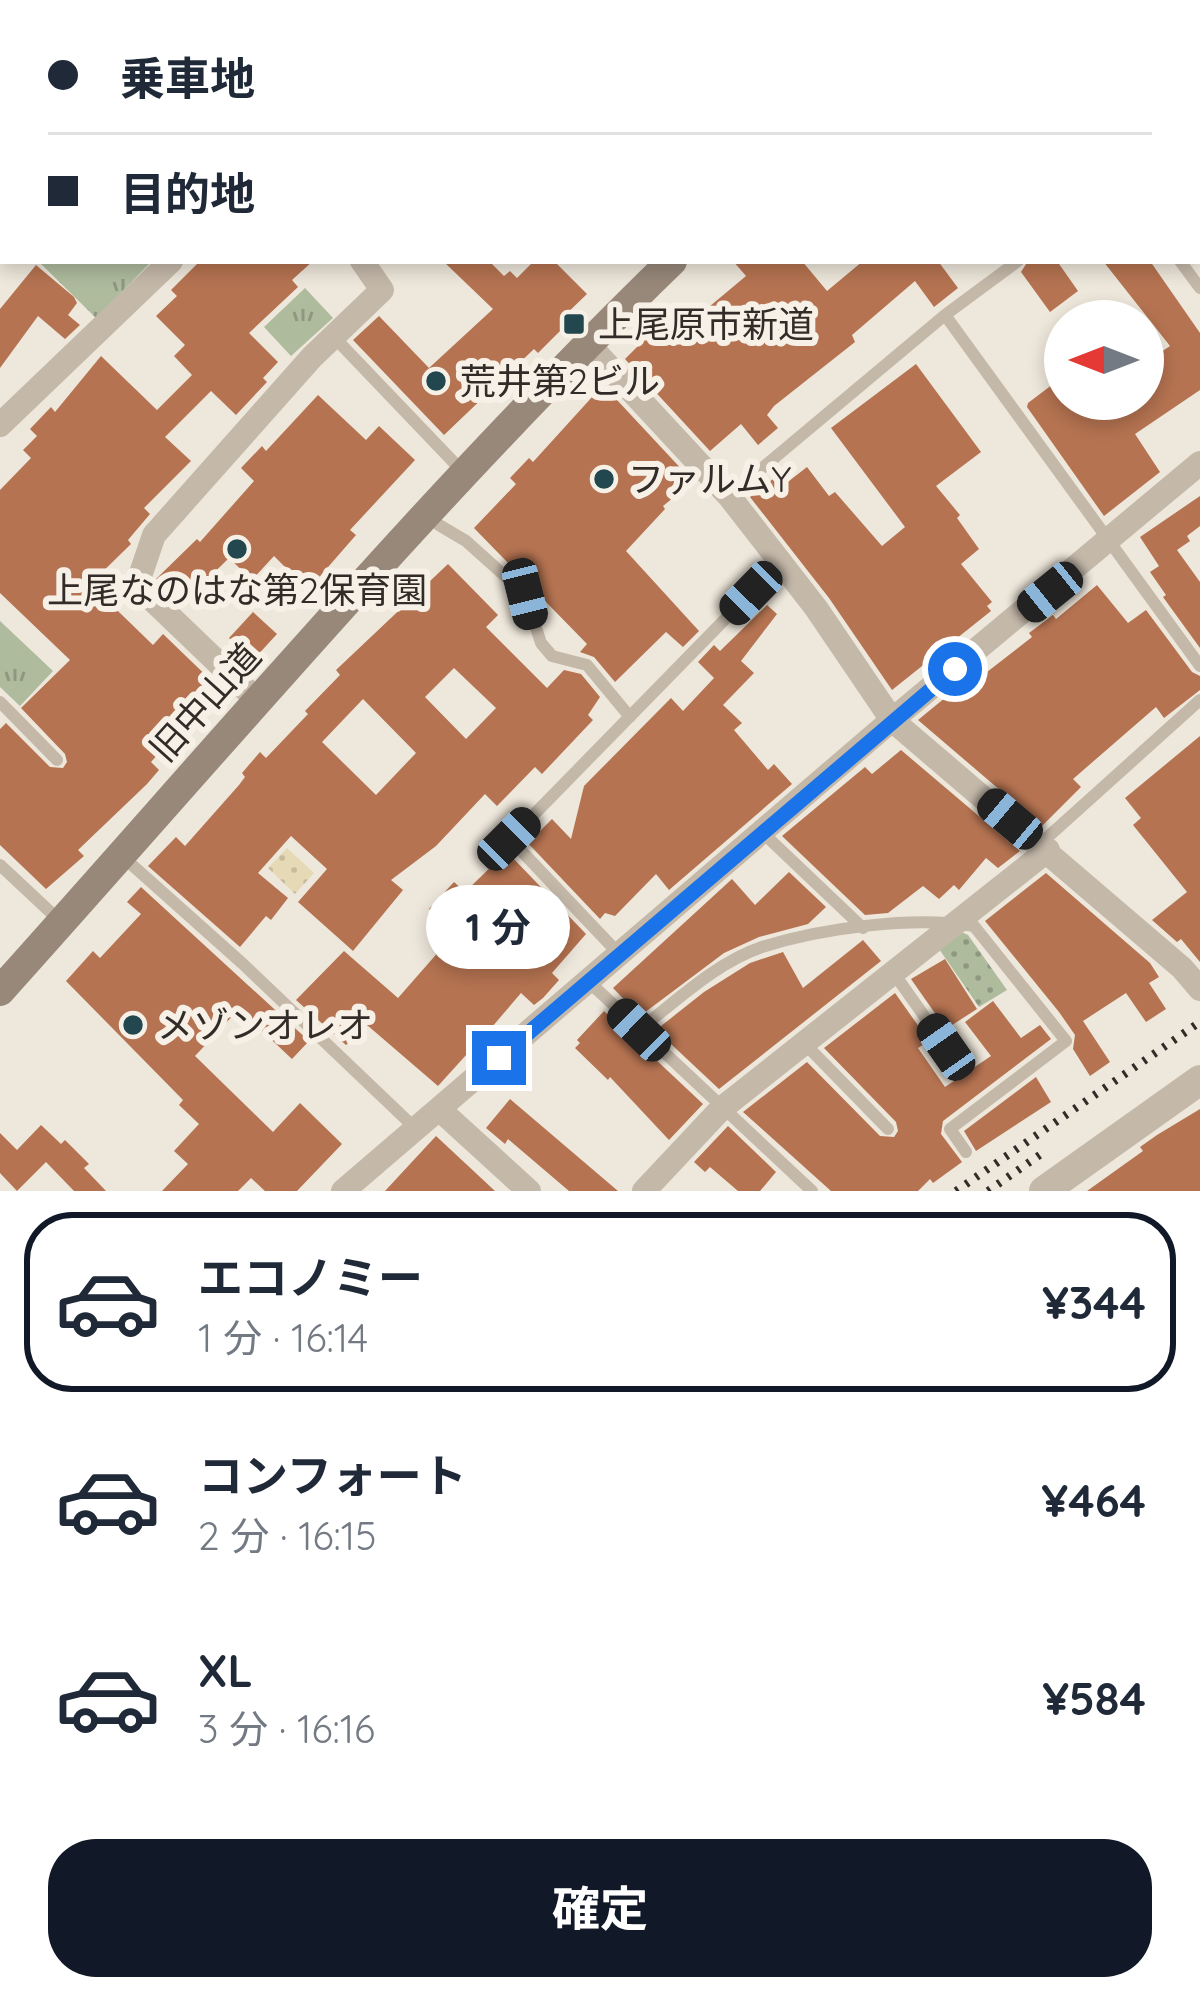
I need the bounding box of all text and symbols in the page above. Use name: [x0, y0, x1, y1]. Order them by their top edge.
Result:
text: 乗車地: [120, 50, 255, 106]
text: 目的地: [120, 165, 255, 221]
north arrow: [1044, 300, 1164, 420]
map controls: [1044, 300, 1164, 420]
place label: 上尾原市新道: [598, 301, 814, 346]
marker: 上尾原市新道: [561, 311, 587, 337]
place label: 荒井第2ビル: [460, 358, 660, 403]
marker: 荒井第2ビル: [423, 368, 449, 394]
place label: ファルムY: [628, 456, 791, 501]
marker: ファルムY: [591, 466, 617, 492]
marker: 上尾なのはな第2保育園: [224, 536, 250, 562]
car: [499, 555, 551, 633]
car: [713, 555, 789, 631]
car: [1011, 555, 1089, 629]
place label: 上尾なのはな第2保育園: [47, 567, 427, 612]
street label: 旧中山道: [140, 633, 270, 770]
route start: [928, 642, 982, 696]
car: [971, 782, 1049, 856]
car: [471, 801, 547, 877]
callout: 1 分: [427, 884, 571, 968]
text: 1 分: [465, 902, 531, 951]
car: [601, 992, 677, 1068]
place label: メゾンオレオ: [157, 1002, 373, 1047]
car: [911, 1007, 981, 1087]
marker: メゾンオレオ: [120, 1012, 146, 1038]
route end: [472, 1031, 526, 1085]
icon: car: [54, 1248, 162, 1356]
text: エコノミー: [198, 1249, 423, 1305]
text: ¥344: [1042, 1274, 1146, 1330]
text: 1 分 · 16:14: [198, 1313, 368, 1362]
icon: car: [54, 1446, 162, 1554]
text: コンフォート: [198, 1447, 467, 1503]
text: ¥464: [1041, 1472, 1146, 1528]
text: 2 分 · 16:15: [198, 1511, 377, 1560]
text: XL: [198, 1642, 253, 1698]
icon: car: [54, 1644, 162, 1752]
text: ¥584: [1042, 1670, 1146, 1726]
text: 3 分 · 16:16: [198, 1704, 375, 1753]
button: 確定: [48, 1839, 1152, 1977]

